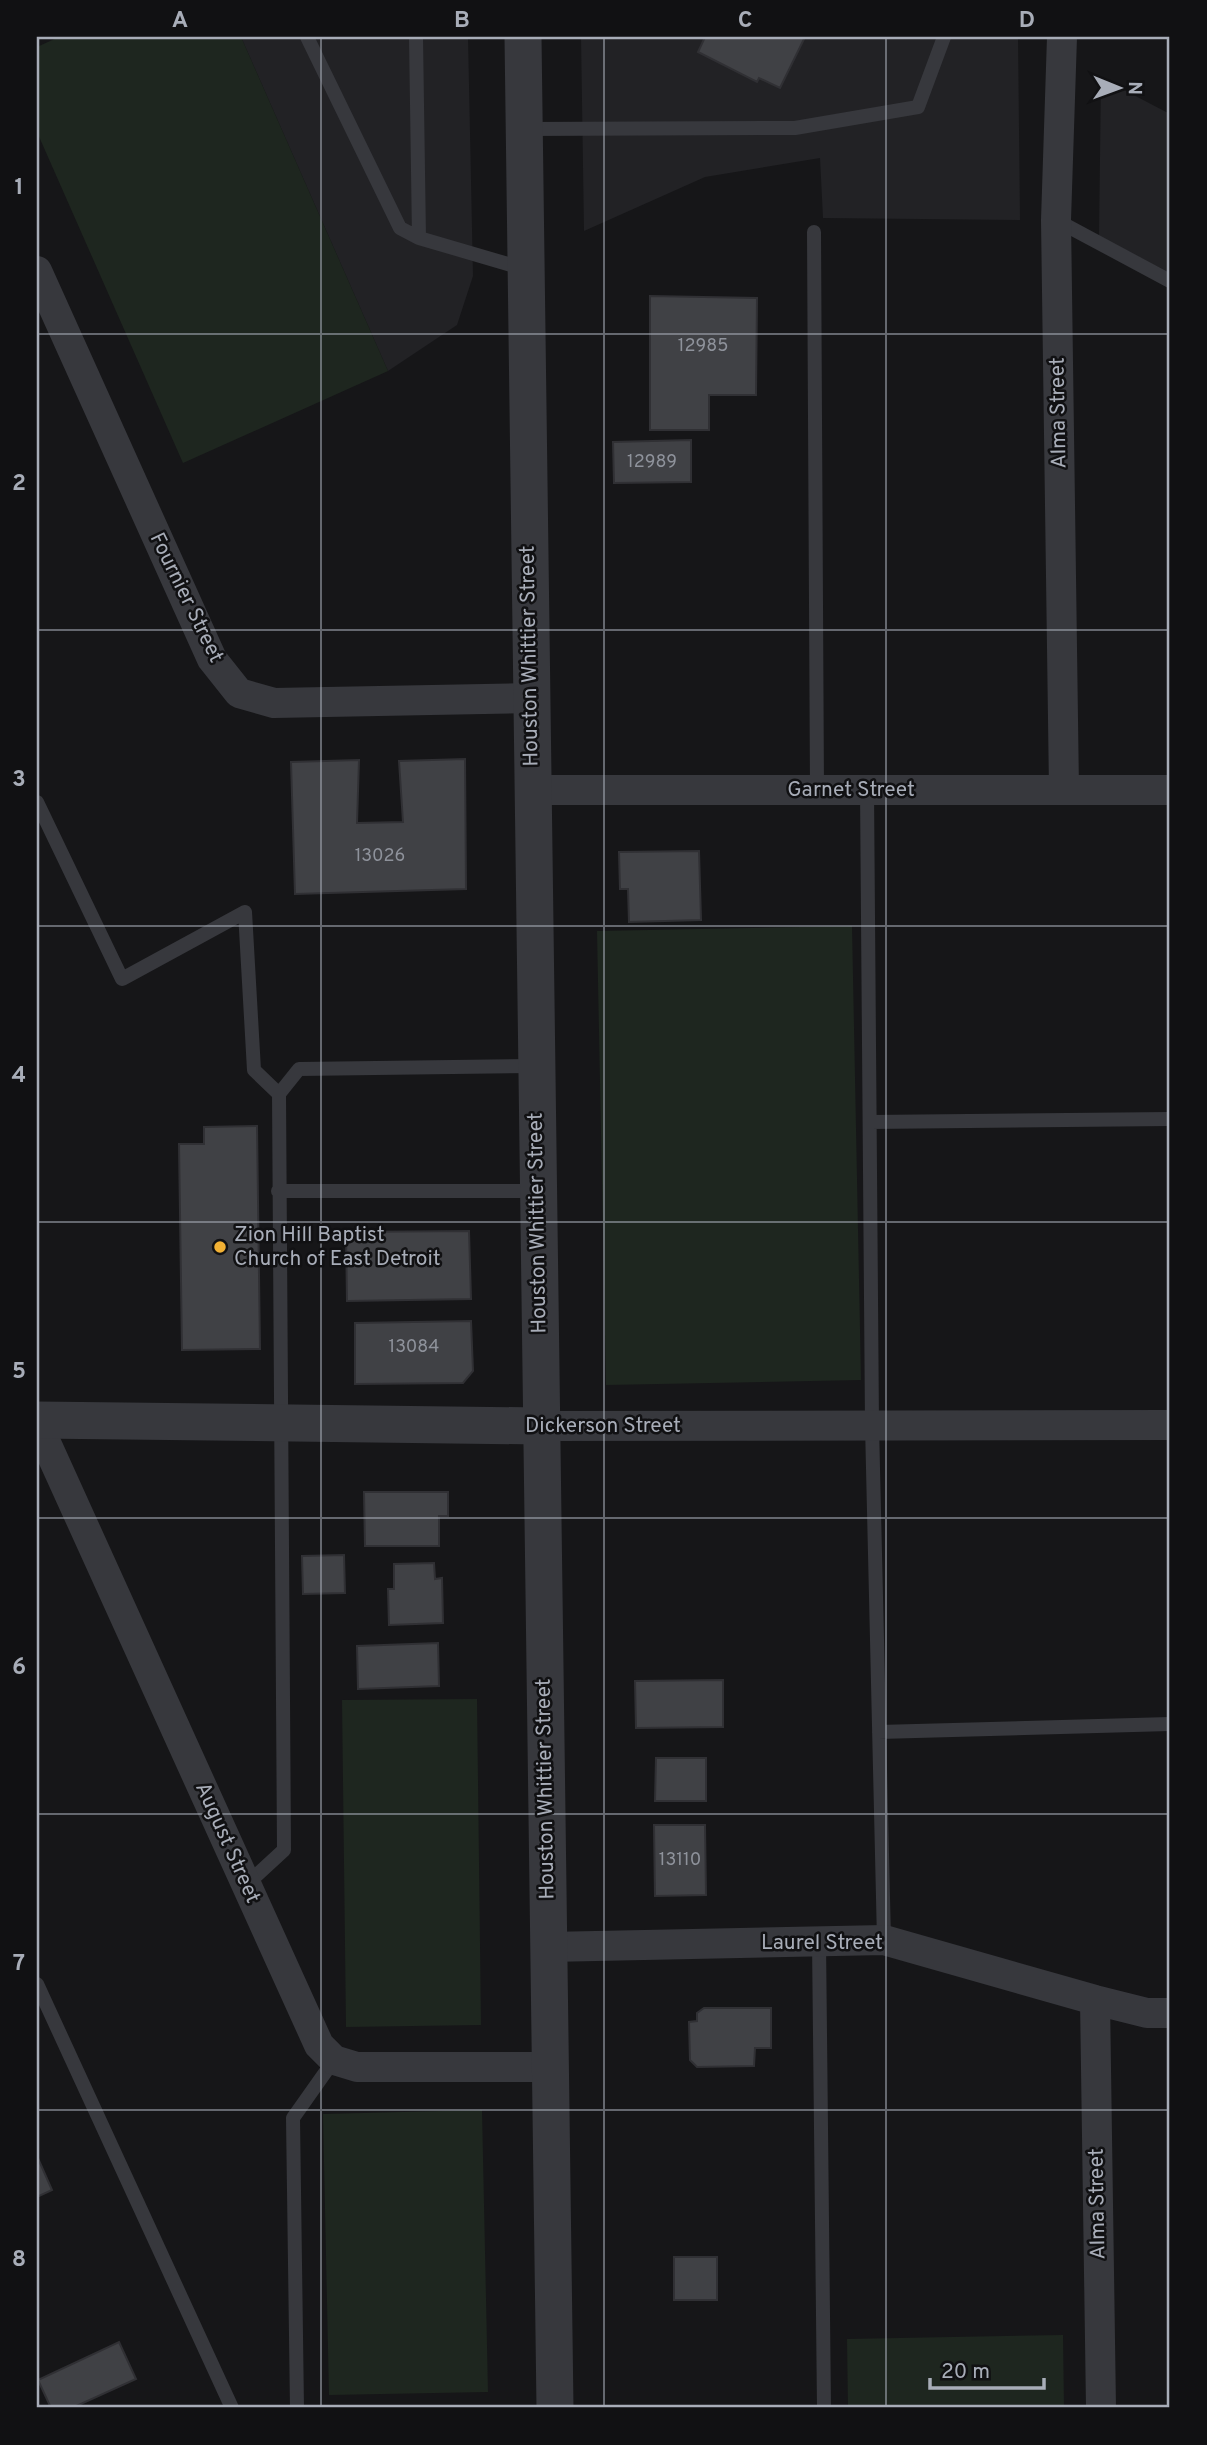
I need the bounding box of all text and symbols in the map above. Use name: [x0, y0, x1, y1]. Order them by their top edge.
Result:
text: A: [172, 7, 188, 36]
text: B: [454, 7, 470, 36]
text: C: [738, 7, 752, 36]
text: D: [1019, 7, 1035, 36]
north arrow: [1084, 52, 1154, 122]
text: N: [1122, 81, 1146, 95]
text: 1: [14, 174, 24, 203]
house number: 12985: [678, 335, 728, 358]
street label: Alma Street: [1045, 357, 1073, 469]
house number: 12989: [627, 451, 677, 474]
text: 2: [12, 470, 26, 499]
street label: Fournier Street: [143, 529, 229, 667]
street label: Houston Whittier Street: [515, 545, 545, 767]
text: 3: [12, 766, 26, 795]
street label: Garnet Street: [787, 777, 915, 804]
house number: 13026: [355, 845, 405, 868]
text: 4: [12, 1062, 26, 1091]
street label: Houston Whittier Street: [523, 1112, 553, 1334]
place label: Zion Hill Baptist Church of East Detroit: [234, 1222, 441, 1273]
marker: Zion Hill Baptist Church of East Detroit: [212, 1239, 228, 1255]
house number: 13084: [388, 1336, 440, 1359]
text: 5: [12, 1358, 26, 1387]
street label: Dickerson Street: [525, 1413, 681, 1440]
text: 6: [12, 1654, 26, 1683]
street label: Houston Whittier Street: [531, 1678, 561, 1900]
street label: August Street: [188, 1778, 266, 1908]
house number: 13110: [659, 1849, 701, 1872]
street label: Laurel Street: [761, 1930, 883, 1957]
text: 7: [13, 1950, 25, 1979]
street label: Alma Street: [1084, 2148, 1112, 2260]
text: 8: [12, 2246, 26, 2275]
scale bar: [930, 2347, 1044, 2391]
text: 20 m: [941, 2359, 990, 2386]

